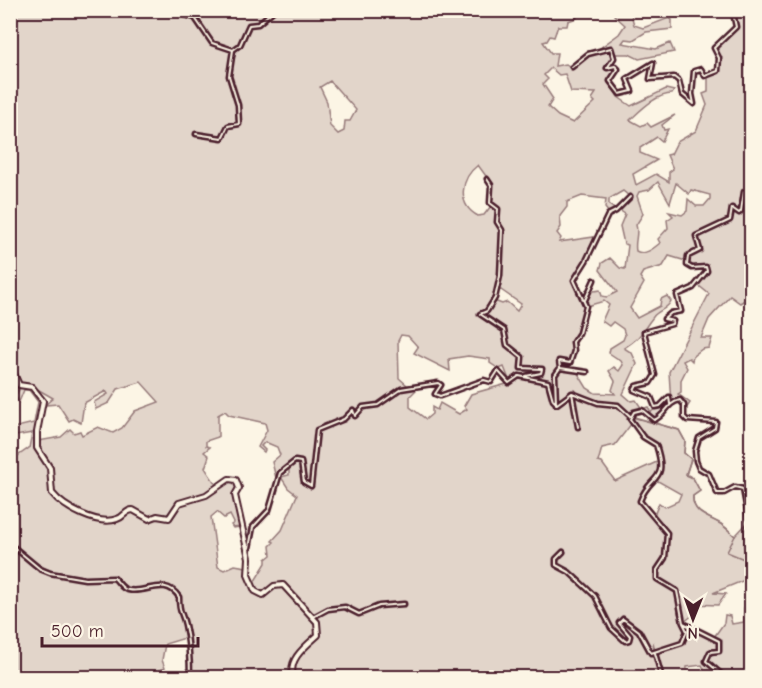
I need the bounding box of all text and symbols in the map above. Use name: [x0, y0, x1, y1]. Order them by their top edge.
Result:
north arrow: [663, 589, 723, 649]
scale bar: [42, 610, 198, 648]
text: 500 m: [51, 621, 104, 642]
text: N: [687, 624, 698, 642]

